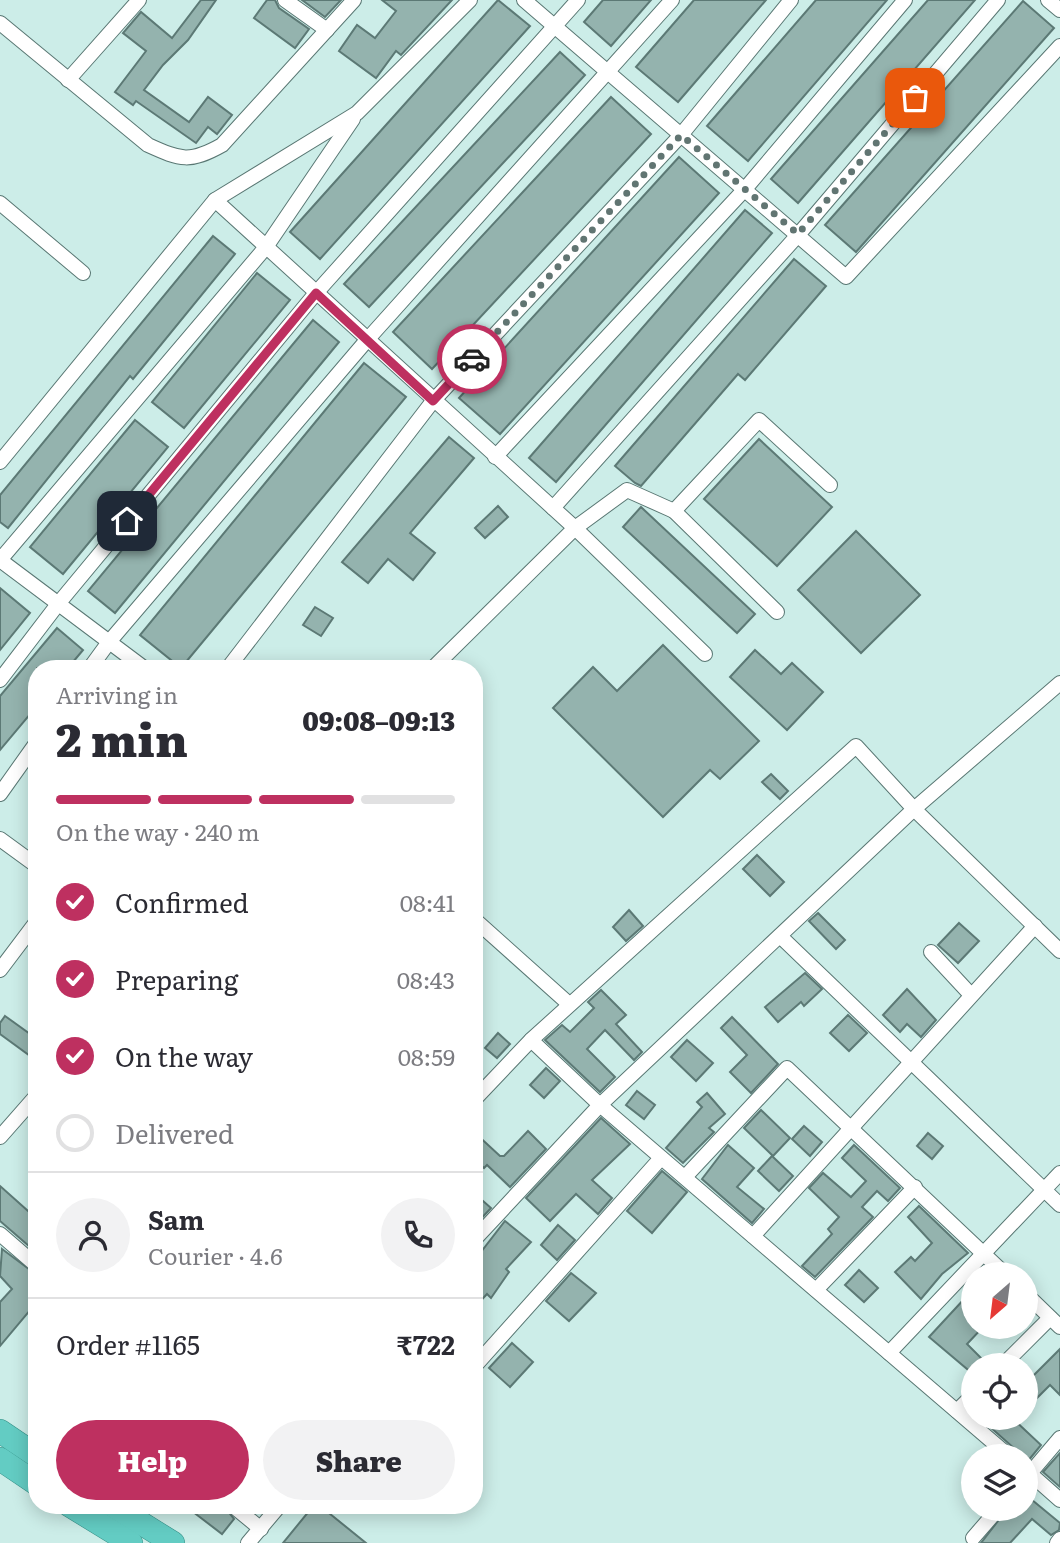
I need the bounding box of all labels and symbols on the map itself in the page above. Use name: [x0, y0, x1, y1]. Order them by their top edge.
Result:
pin: [885, 68, 945, 128]
courier: [437, 324, 507, 394]
pin: [97, 491, 157, 551]
north arrow: [961, 1262, 1038, 1339]

